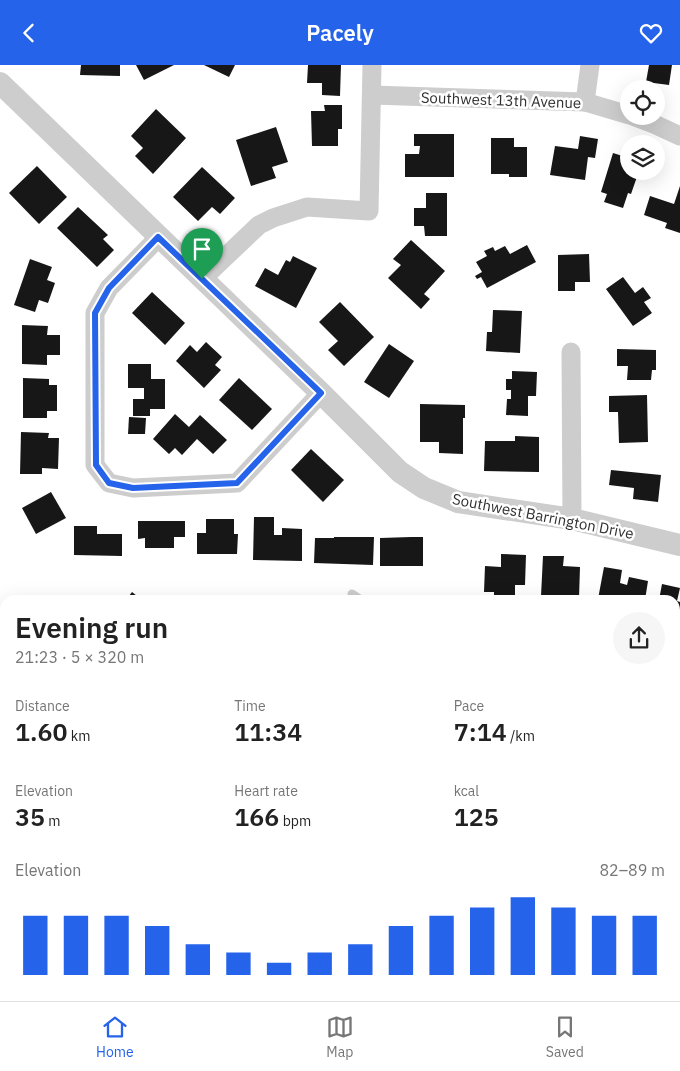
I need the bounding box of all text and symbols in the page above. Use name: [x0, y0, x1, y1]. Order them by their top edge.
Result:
text: Pacely: [306, 18, 374, 47]
icon: back: [15, 19, 43, 47]
icon: heart: [637, 19, 665, 47]
map controls: [620, 80, 665, 180]
button: locate: [620, 80, 665, 125]
street label: Southwest 13th Avenue: [420, 88, 582, 112]
button: layers: [620, 135, 665, 180]
pin: [181, 228, 223, 279]
icon: arrive: [188, 235, 216, 263]
street label: Southwest Barrington Drive: [451, 489, 635, 543]
text: Evening run: [15, 609, 168, 646]
button: share: [613, 612, 665, 664]
text: 21:23 · 5 × 320 m: [15, 647, 144, 667]
text: Distance: [15, 697, 70, 715]
text: Time: [234, 697, 266, 715]
text: Pace: [454, 697, 484, 715]
text: 1.60: [15, 715, 67, 748]
text: 11:34: [234, 715, 302, 748]
text: 7:14: [454, 715, 507, 748]
text: km: [67, 727, 90, 745]
text: /km: [507, 727, 535, 745]
text: Elevation: [15, 782, 73, 800]
text: Heart rate: [234, 782, 298, 800]
text: kcal: [454, 782, 479, 800]
text: 35: [15, 800, 45, 833]
text: 166: [234, 800, 279, 833]
text: 125: [454, 800, 499, 833]
text: m: [45, 812, 61, 830]
text: bpm: [279, 812, 311, 830]
text: Elevation: [15, 860, 81, 880]
text: 82–89 m: [599, 860, 665, 880]
tab: Home: [96, 1013, 134, 1061]
tab: Map: [326, 1013, 354, 1061]
tab: Saved: [546, 1013, 584, 1061]

